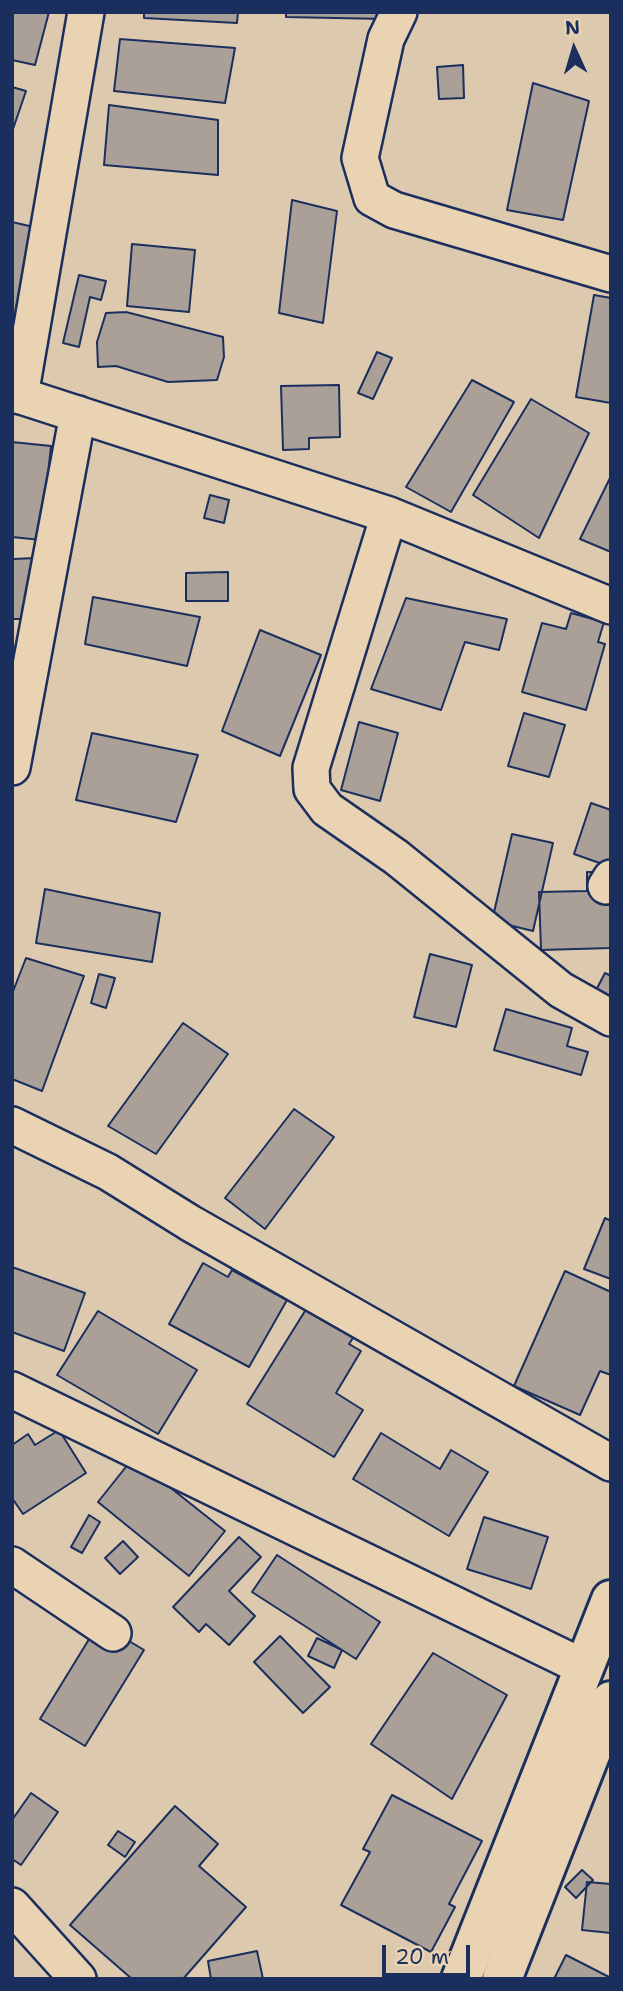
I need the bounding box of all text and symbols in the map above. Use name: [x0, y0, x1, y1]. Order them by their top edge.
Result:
north arrow: [539, 14, 609, 84]
text: N: [564, 15, 581, 41]
scale bar: [385, 1932, 472, 1976]
text: 20 m: [395, 1943, 449, 1971]

